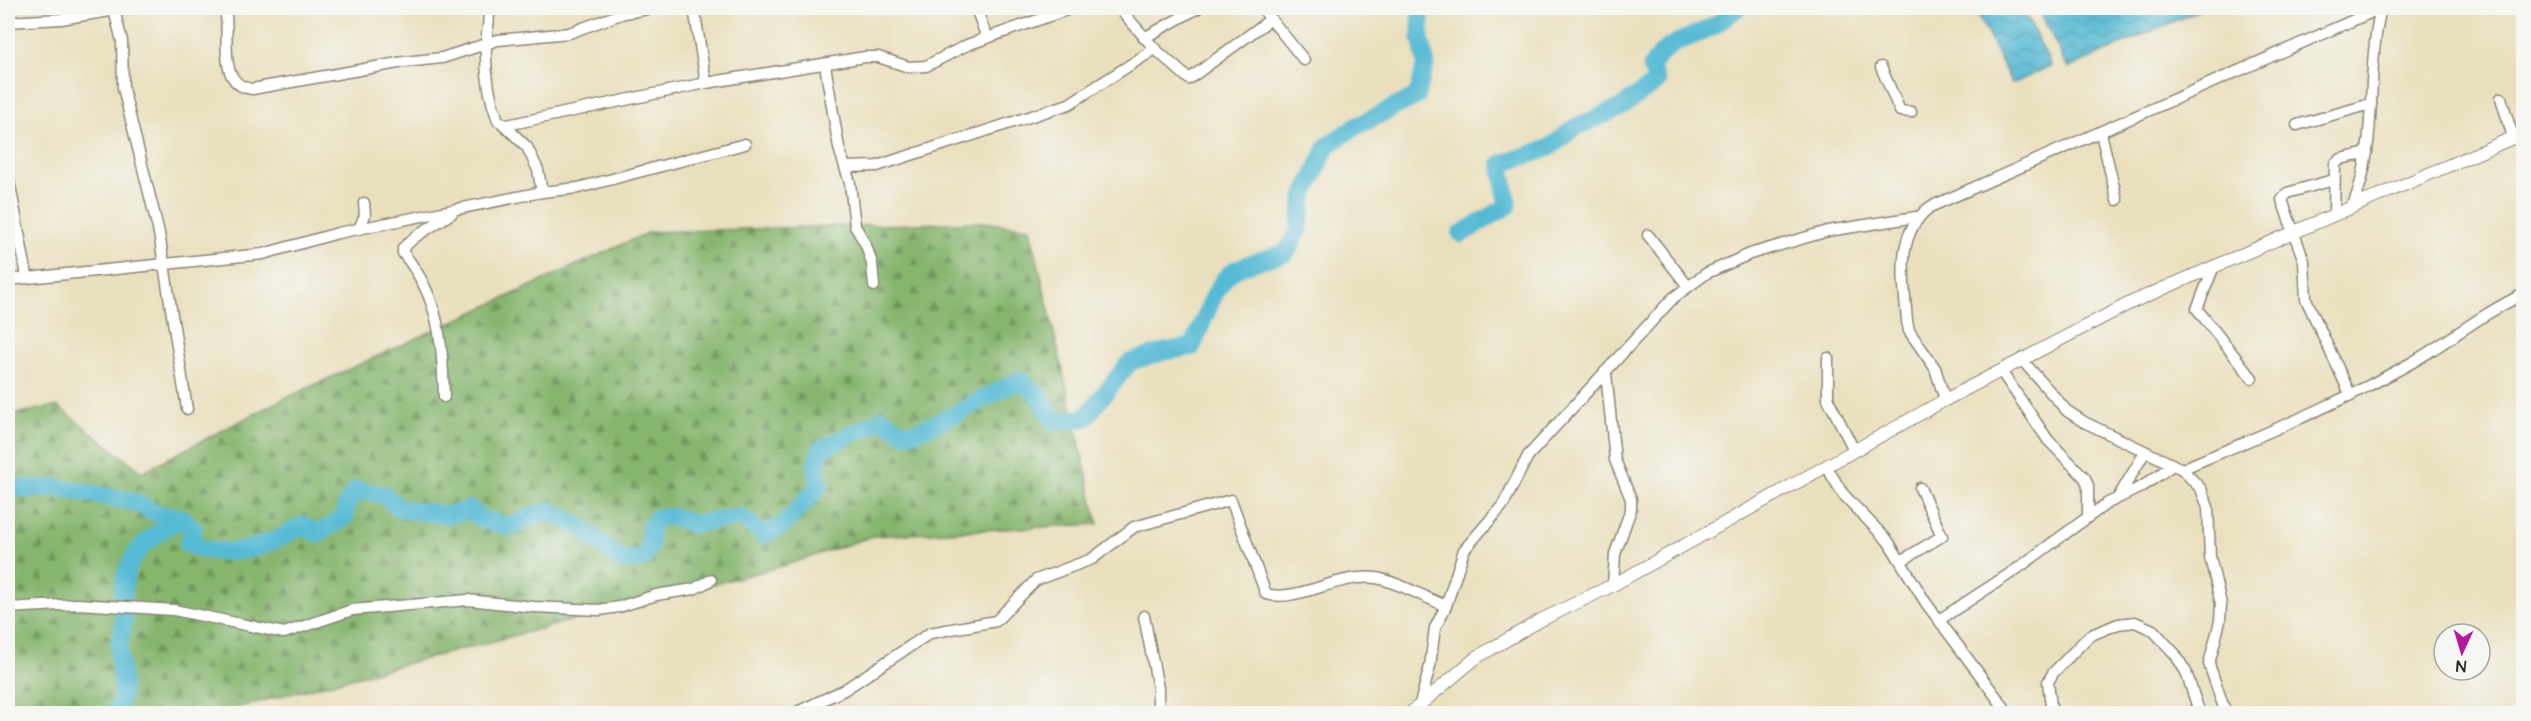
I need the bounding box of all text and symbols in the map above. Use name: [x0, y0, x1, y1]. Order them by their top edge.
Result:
north arrow: [2432, 622, 2492, 682]
text: N: [2455, 655, 2467, 677]

